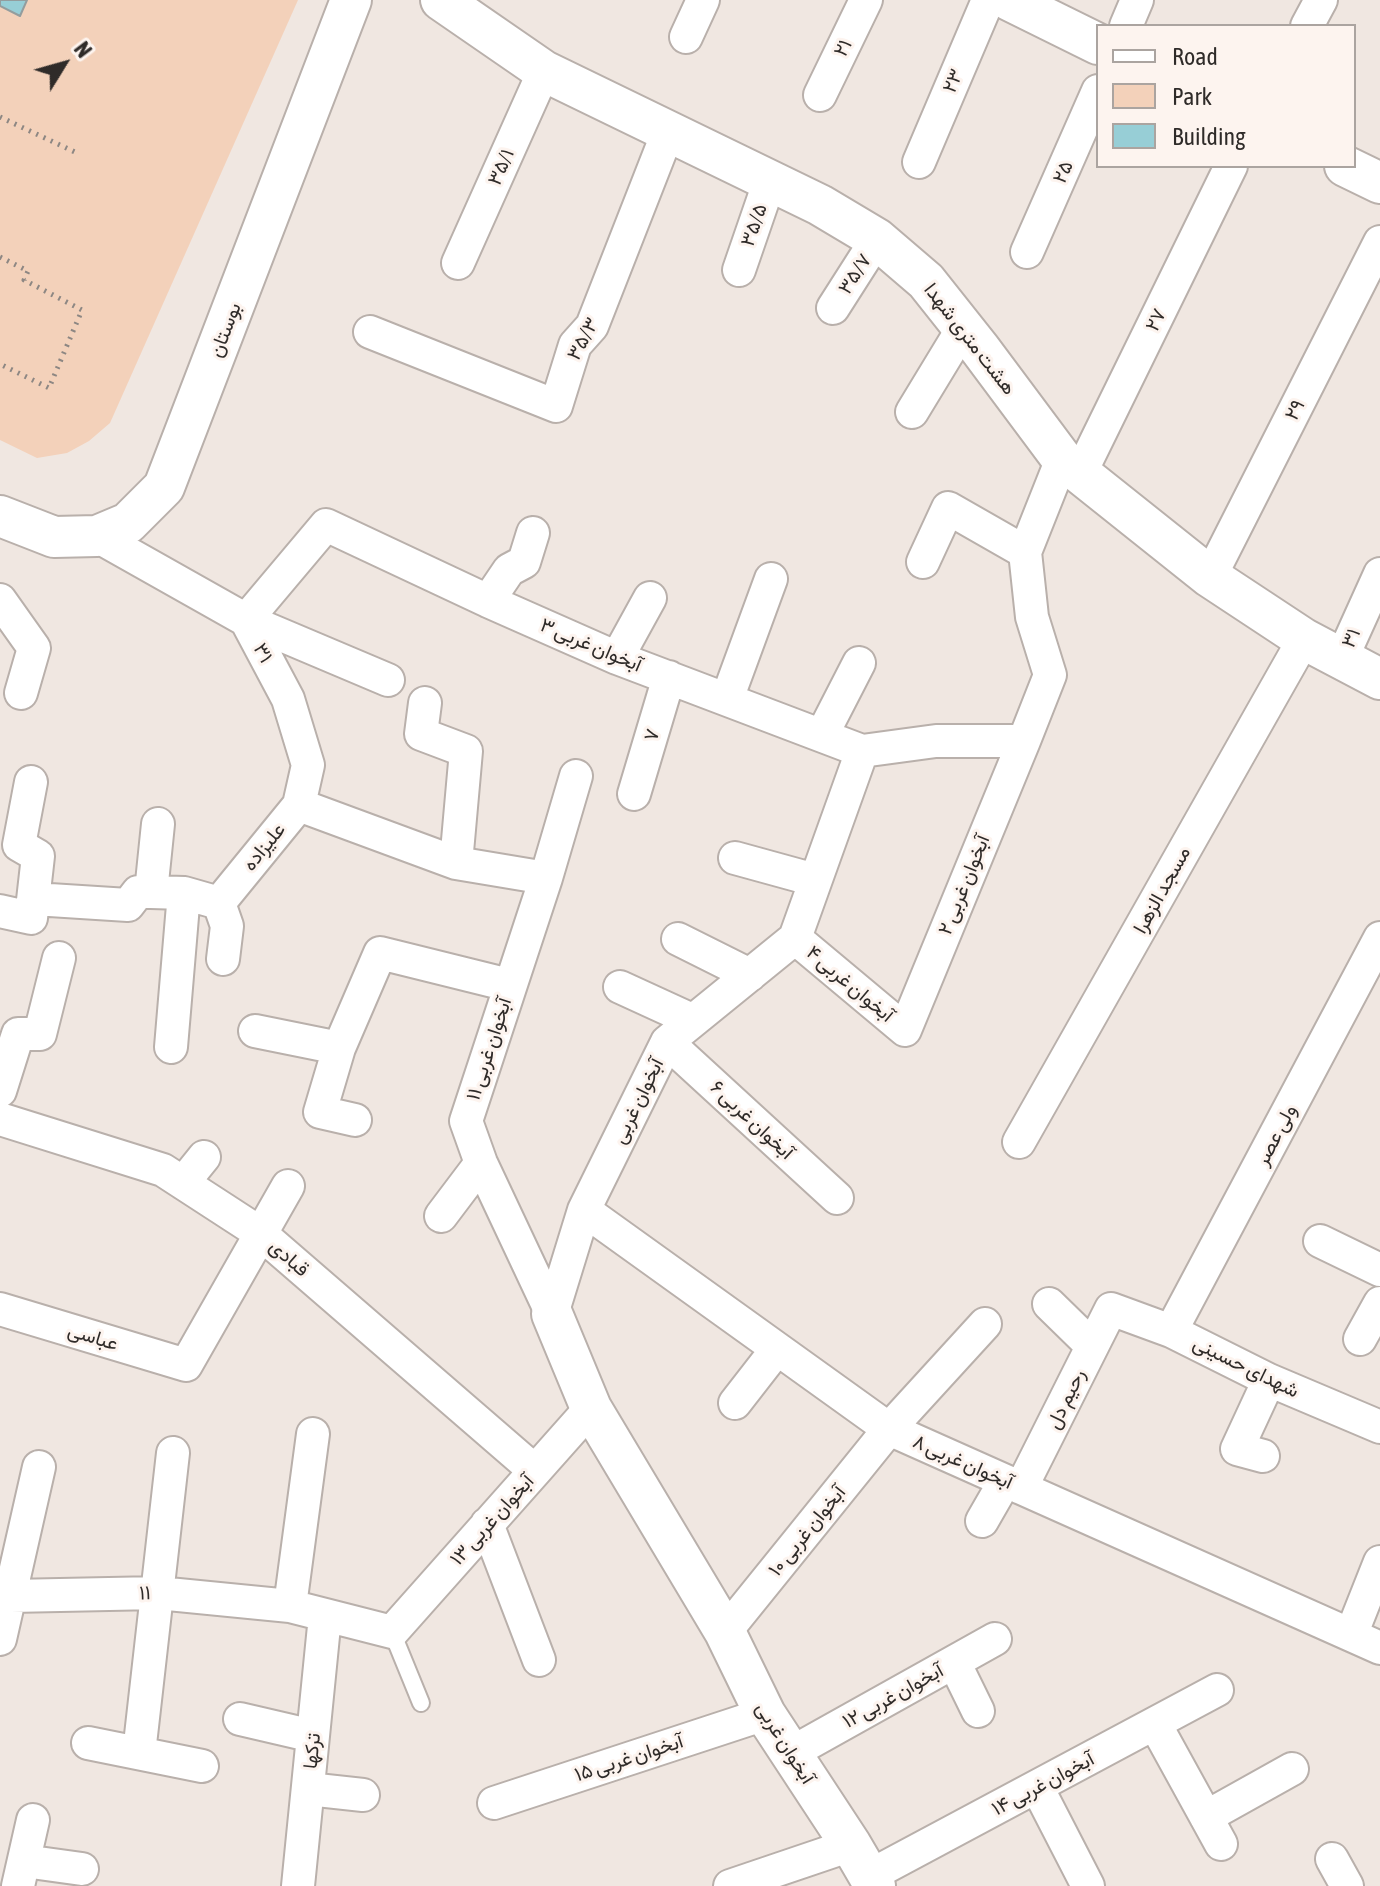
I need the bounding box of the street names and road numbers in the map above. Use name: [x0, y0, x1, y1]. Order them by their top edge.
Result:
street label: ۲۱: [829, 35, 857, 61]
street label: ۲۳: [937, 65, 969, 97]
street label: ۳۵/۱: [482, 145, 520, 189]
street label: ۲۵: [1048, 157, 1078, 187]
street label: ۳۵/۵: [736, 201, 772, 249]
street label: ۳۵/۷: [833, 249, 877, 299]
street label: هشت متری شهدا: [919, 278, 1021, 400]
street label: بوستان: [204, 299, 246, 361]
street label: ۲۷: [1140, 305, 1172, 335]
street label: ۳۵/۳: [562, 314, 604, 364]
street label: ۲۹: [1280, 396, 1310, 424]
street label: آبخوان غربی ۳: [536, 613, 646, 677]
street label: ۳۱: [1336, 624, 1366, 652]
street label: ۳۱: [248, 639, 278, 667]
street label: ۷: [639, 726, 665, 744]
street label: علیزاده: [237, 818, 291, 876]
street label: آبخوان غربی ۲: [933, 832, 995, 938]
street label: مسجد الزهرا: [1128, 842, 1196, 938]
street label: آبخوان غربی ۴: [801, 941, 899, 1027]
street label: آبخوان غربی ۱۱: [461, 995, 517, 1103]
street label: آبخوان غربی: [607, 1054, 669, 1148]
street label: آبخوان غربی ۶: [705, 1075, 799, 1165]
street label: ولی عصر: [1250, 1100, 1302, 1170]
street label: قبادی: [264, 1234, 314, 1282]
street label: عباسی: [65, 1318, 121, 1356]
street label: شهدای حسینی: [1189, 1331, 1303, 1403]
street label: رحیم دل: [1041, 1365, 1091, 1433]
street label: آبخوان غربی ۸: [909, 1429, 1017, 1495]
street label: آبخوان غربی ۱۳: [445, 1470, 539, 1570]
street label: آبخوان غربی ۱۰: [763, 1481, 851, 1581]
street label: ۱۱: [139, 1581, 151, 1605]
street label: آبخوان غربی ۱۲: [838, 1659, 948, 1733]
street label: آبخوان غربی: [750, 1697, 820, 1789]
street label: آبخوان غربی ۱۵: [572, 1729, 686, 1787]
street label: ترکها: [298, 1732, 326, 1770]
street label: آبخوان غربی ۱۴: [988, 1747, 1098, 1821]

